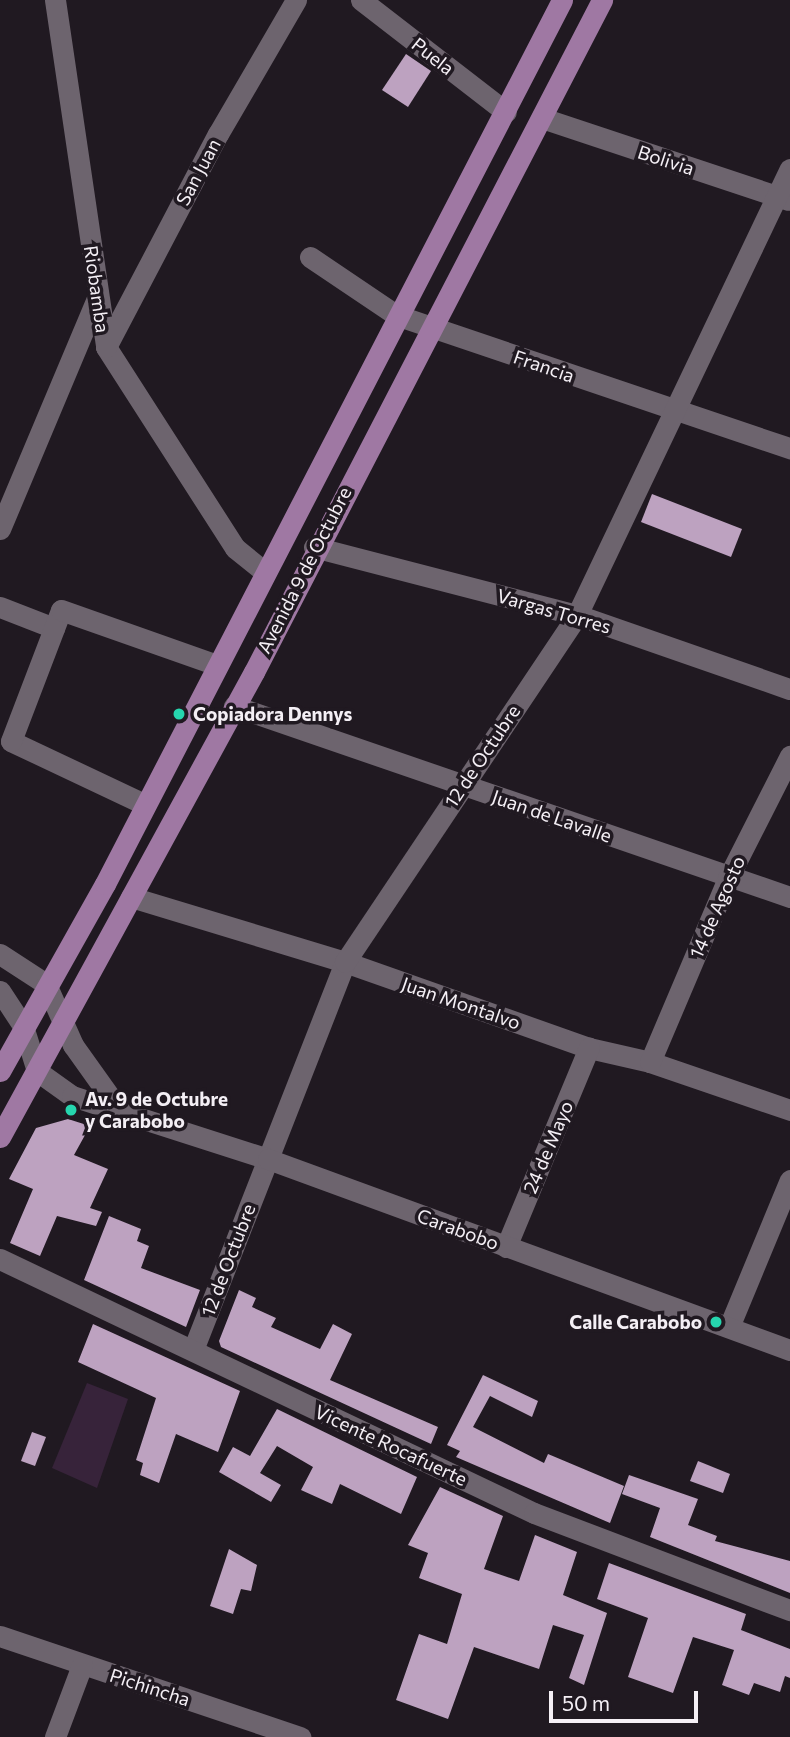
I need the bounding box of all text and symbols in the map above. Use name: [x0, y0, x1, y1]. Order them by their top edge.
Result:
street label: Puela: [407, 32, 459, 80]
street label: San Juan: [171, 135, 225, 209]
street label: Bolivia: [635, 140, 697, 180]
street label: Riobamba: [80, 244, 114, 334]
street label: Francia: [510, 345, 578, 387]
street label: Avenida 9 de Octubre: [252, 483, 356, 657]
street label: Vargas Torres: [494, 584, 614, 638]
street label: 12 de Octubre: [439, 700, 525, 812]
place label: Copiadora Dennys: [193, 703, 352, 725]
marker: Copiadora Dennys: [171, 706, 187, 722]
street label: Juan de Lavalle: [489, 785, 615, 847]
street label: 14 de Agosto: [684, 852, 750, 962]
street label: Juan Montalvo: [399, 972, 523, 1034]
place label: Av. 9 de Octubre y Carabobo: [85, 1088, 228, 1132]
street label: 24 de Mayo: [518, 1097, 578, 1197]
marker: Av. 9 de Octubre y Carabobo: [63, 1102, 79, 1118]
street label: 12 de Octubre: [196, 1200, 260, 1320]
street label: Carabobo: [414, 1204, 502, 1254]
place label: Calle Carabobo: [569, 1311, 702, 1333]
marker: Calle Carabobo: [708, 1314, 724, 1330]
street label: Vicente Rocafuerte: [311, 1400, 471, 1490]
street label: Pichincha: [107, 1663, 193, 1711]
scale bar: [552, 1678, 701, 1722]
text: 50 m: [562, 1690, 610, 1715]

